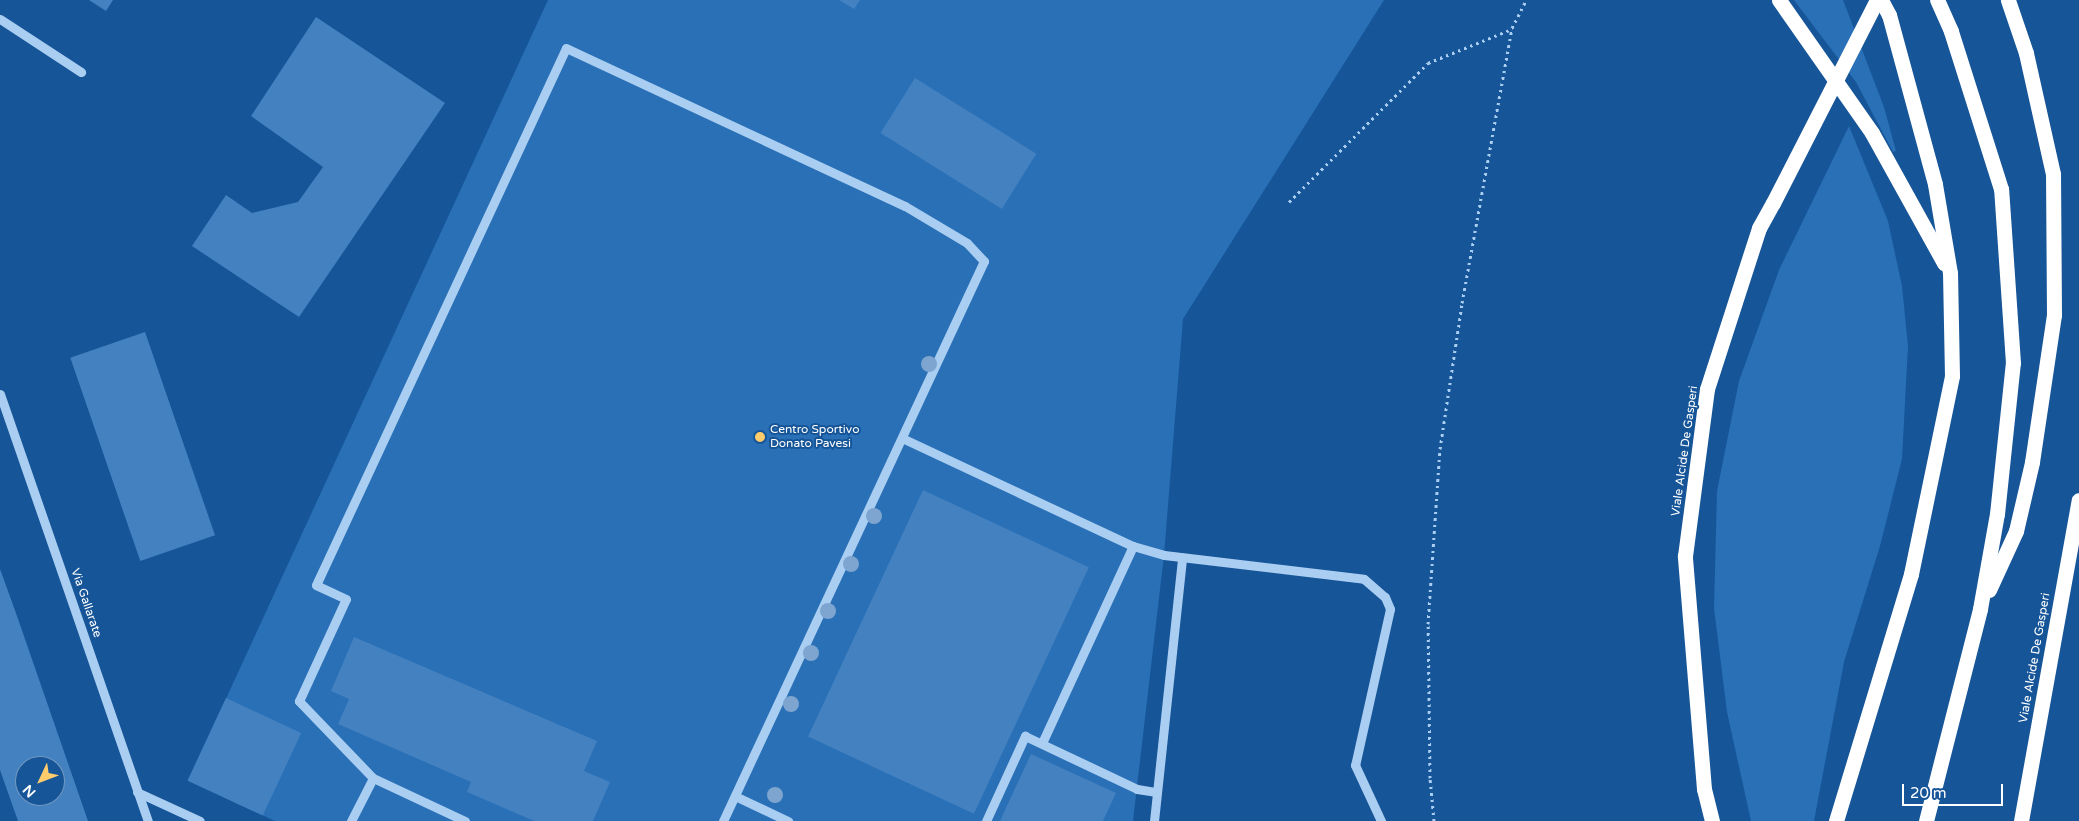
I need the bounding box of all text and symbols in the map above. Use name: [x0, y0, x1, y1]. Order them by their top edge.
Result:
street label: Viale Alcide De Gasperi: [1669, 385, 1701, 517]
place label: Centro Sportivo Donato Pavesi: [770, 423, 859, 451]
marker: Centro Sportivo Donato Pavesi: [754, 431, 766, 443]
street label: Via Gallarate: [67, 567, 105, 639]
street label: Viale Alcide De Gasperi: [2016, 592, 2054, 724]
north arrow: [15, 756, 65, 806]
scale bar: [1904, 774, 2005, 806]
text: N: [19, 781, 39, 801]
text: 20 m: [1910, 784, 1947, 802]

